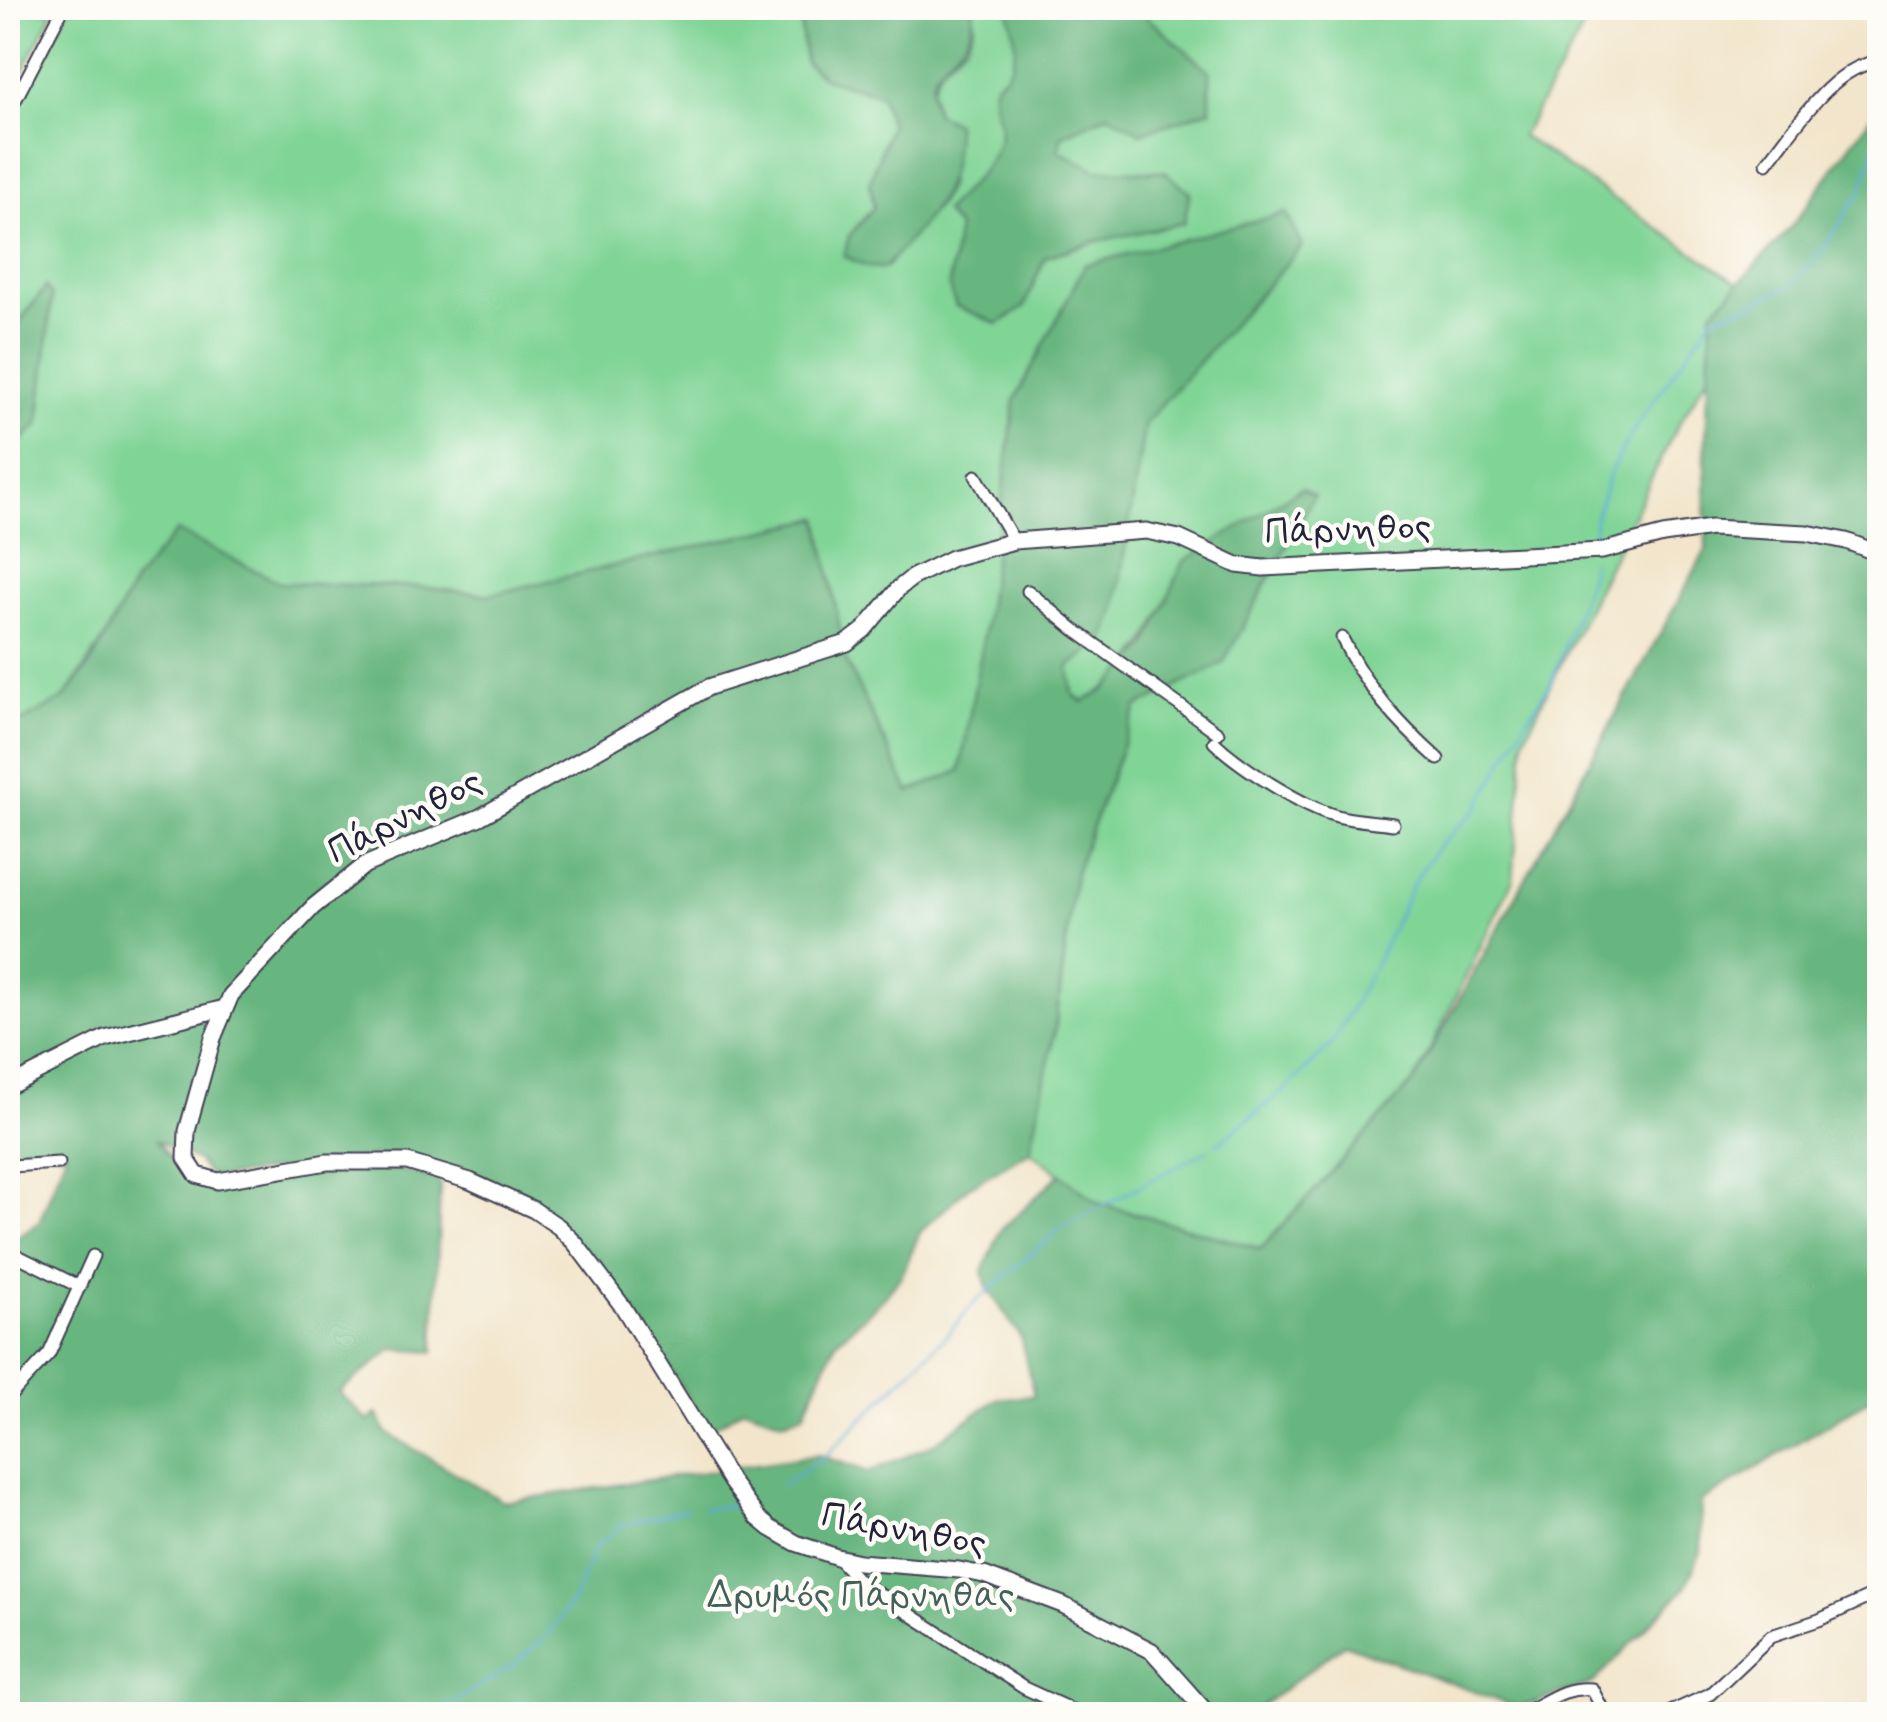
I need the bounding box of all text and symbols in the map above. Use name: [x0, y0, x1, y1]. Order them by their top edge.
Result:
street label: Πάρνηθος: [1264, 503, 1432, 557]
street label: Πάρνηθος: [320, 757, 490, 877]
street label: Πάρνηθος: [818, 1491, 990, 1569]
park label: Δρυμός Πάρνηθας: [707, 1572, 1015, 1621]

